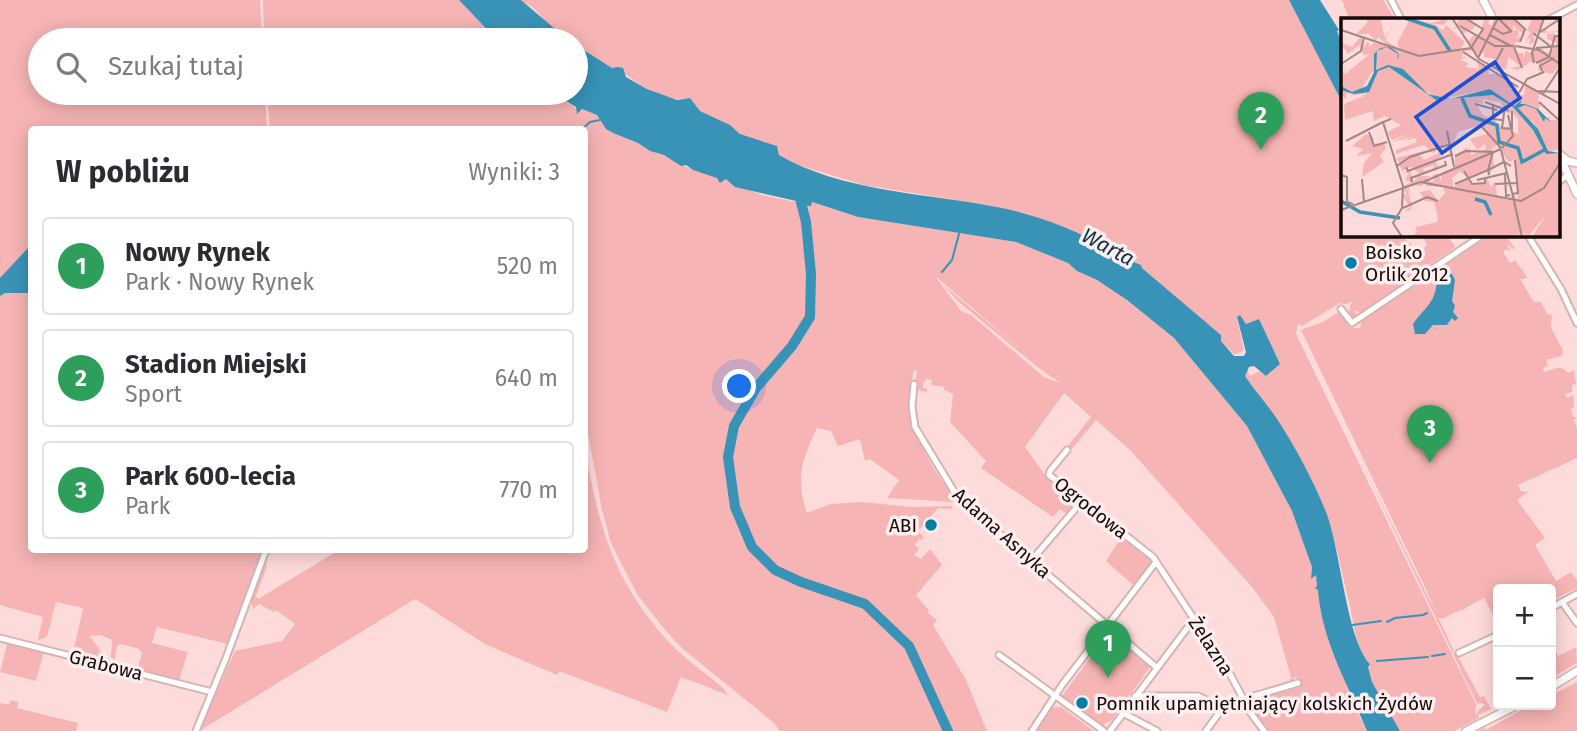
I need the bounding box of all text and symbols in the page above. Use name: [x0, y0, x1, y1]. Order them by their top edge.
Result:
inset map: [1341, 18, 1560, 236]
search box: [28, 28, 588, 105]
icon: search: [52, 48, 90, 86]
text: Szukaj tutaj: [108, 51, 244, 82]
pin: 2: [1238, 92, 1284, 150]
text: W pobliżu: [56, 154, 190, 190]
text: Wyniki: 3: [468, 158, 560, 186]
water label: Warta: [1077, 222, 1139, 272]
text: Nowy Rynek: [125, 237, 270, 268]
place label: Boisko Orlik 2012: [1365, 241, 1448, 286]
text: 1: [76, 252, 86, 280]
text: 520 m: [497, 252, 558, 280]
marker: Boisko Orlik 2012: [1343, 255, 1359, 271]
text: Park · Nowy Rynek: [125, 268, 314, 296]
text: Stadion Miejski: [125, 349, 307, 380]
text: 2: [75, 364, 87, 392]
text: 640 m: [495, 364, 558, 392]
your location: [722, 369, 756, 403]
text: Sport: [125, 380, 182, 408]
pin: 3: [1407, 405, 1453, 463]
text: Park 600-lecia: [125, 461, 296, 492]
street label: Ogrodowa: [1050, 472, 1132, 544]
text: 3: [75, 476, 87, 504]
text: 770 m: [499, 476, 558, 504]
street label: Adama Asnyka: [948, 483, 1056, 583]
text: Park: [125, 492, 170, 520]
place label: ABI: [889, 514, 917, 537]
marker: ABI: [923, 517, 939, 533]
map controls: [1493, 584, 1556, 710]
button: +: [1493, 584, 1556, 647]
street label: Żelazna: [1184, 612, 1238, 680]
pin: 1: [1085, 620, 1131, 678]
street label: Grabowa: [67, 645, 145, 685]
button: −: [1493, 647, 1556, 710]
place label: Pomnik upamiętniający kolskich Żydów: [1096, 692, 1433, 715]
marker: Pomnik upamiętniający kolskich Żydów: [1074, 695, 1090, 711]

